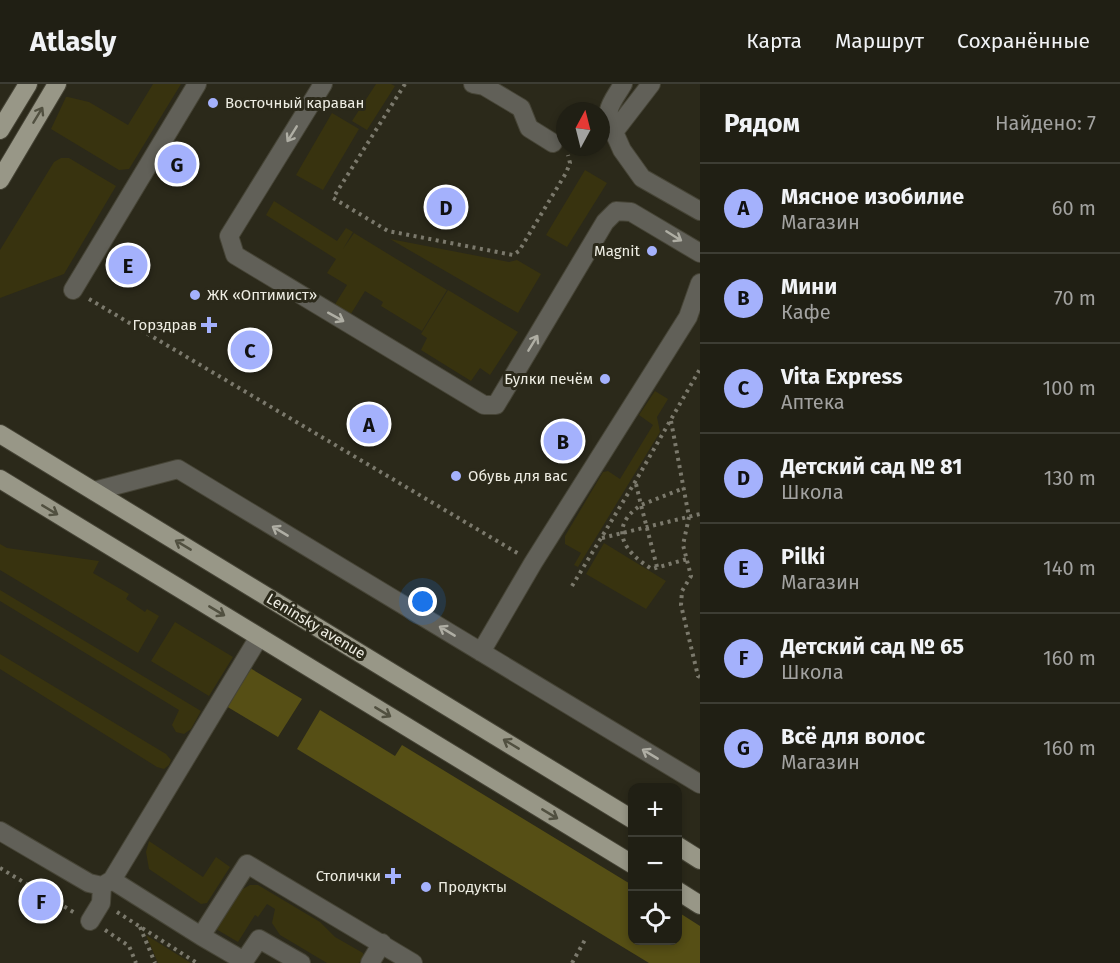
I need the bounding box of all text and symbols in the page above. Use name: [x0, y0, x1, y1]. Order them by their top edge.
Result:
text: Atlasly: [30, 25, 116, 58]
text: Карта: [746, 28, 802, 54]
text: Маршрут: [835, 28, 924, 54]
text: Сохранённые: [957, 28, 1090, 54]
place label: Восточный караван: [225, 94, 364, 112]
marker: Восточный караван: [206, 96, 220, 110]
north arrow: [556, 102, 610, 156]
one-way arrow: [32, 107, 44, 124]
text: Рядом: [724, 108, 800, 139]
text: Найдено: 7: [995, 111, 1096, 135]
one-way arrow: [286, 125, 299, 142]
pin: G: [158, 142, 196, 187]
text: Мясное изобилие: [781, 183, 964, 210]
pin: D: [426, 184, 466, 230]
text: A: [738, 196, 749, 220]
text: 60 m: [1052, 196, 1096, 220]
text: Магазин: [781, 210, 860, 234]
one-way arrow: [665, 231, 682, 243]
pin: E: [108, 242, 148, 288]
place label: Magnit: [594, 242, 641, 260]
marker: Magnit: [645, 244, 659, 258]
text: Мини: [781, 273, 837, 300]
place label: ЖК «Оптимист»: [207, 286, 317, 304]
text: B: [737, 286, 750, 310]
text: 70 m: [1054, 286, 1096, 310]
marker: ЖК «Оптимист»: [188, 288, 202, 302]
text: Кафе: [781, 300, 831, 324]
one-way arrow: [326, 312, 344, 323]
place label: Горздрав: [132, 316, 197, 334]
marker: Горздрав: [202, 318, 216, 332]
pin: C: [230, 328, 270, 372]
one-way arrow: [528, 335, 540, 352]
text: Vita Express: [781, 363, 903, 390]
place label: Булки печём: [504, 370, 593, 388]
marker: Булки печём: [598, 372, 612, 386]
text: C: [738, 376, 749, 400]
text: 100 m: [1043, 376, 1096, 400]
text: Аптека: [781, 390, 845, 414]
pin: A: [350, 402, 388, 446]
pin: B: [544, 418, 582, 464]
text: Детский сад № 81: [781, 453, 962, 480]
text: D: [737, 466, 750, 490]
text: 130 m: [1044, 466, 1096, 490]
place label: Обувь для вас: [468, 467, 568, 485]
marker: Обувь для вас: [449, 469, 463, 483]
text: Школа: [781, 480, 844, 504]
one-way arrow: [41, 504, 58, 516]
one-way arrow: [272, 524, 289, 536]
one-way arrow: [175, 538, 192, 550]
text: Pilki: [781, 543, 825, 570]
text: E: [738, 556, 749, 580]
text: 140 m: [1043, 556, 1096, 580]
text: Магазин: [781, 570, 860, 594]
your location: [408, 587, 437, 616]
street label: Leninsky avenue: [263, 589, 369, 663]
one-way arrow: [208, 605, 225, 617]
one-way arrow: [439, 625, 456, 637]
text: Детский сад № 65: [781, 633, 964, 660]
text: F: [739, 646, 748, 670]
text: 160 m: [1043, 646, 1096, 670]
text: Школа: [781, 660, 844, 684]
one-way arrow: [374, 707, 391, 719]
text: Всё для волос: [781, 723, 925, 750]
text: G: [737, 736, 750, 760]
text: 160 m: [1043, 736, 1096, 760]
one-way arrow: [503, 738, 520, 750]
one-way arrow: [642, 747, 659, 759]
text: Магазин: [781, 750, 860, 774]
map controls: [628, 783, 682, 945]
button: +: [628, 783, 682, 837]
one-way arrow: [541, 808, 558, 820]
button: −: [628, 837, 682, 891]
place label: Столички: [316, 867, 381, 885]
marker: Столички: [386, 869, 400, 883]
pin: F: [22, 878, 60, 924]
place label: Продукты: [438, 878, 507, 896]
marker: Продукты: [419, 880, 433, 894]
button: locate: [628, 891, 682, 945]

